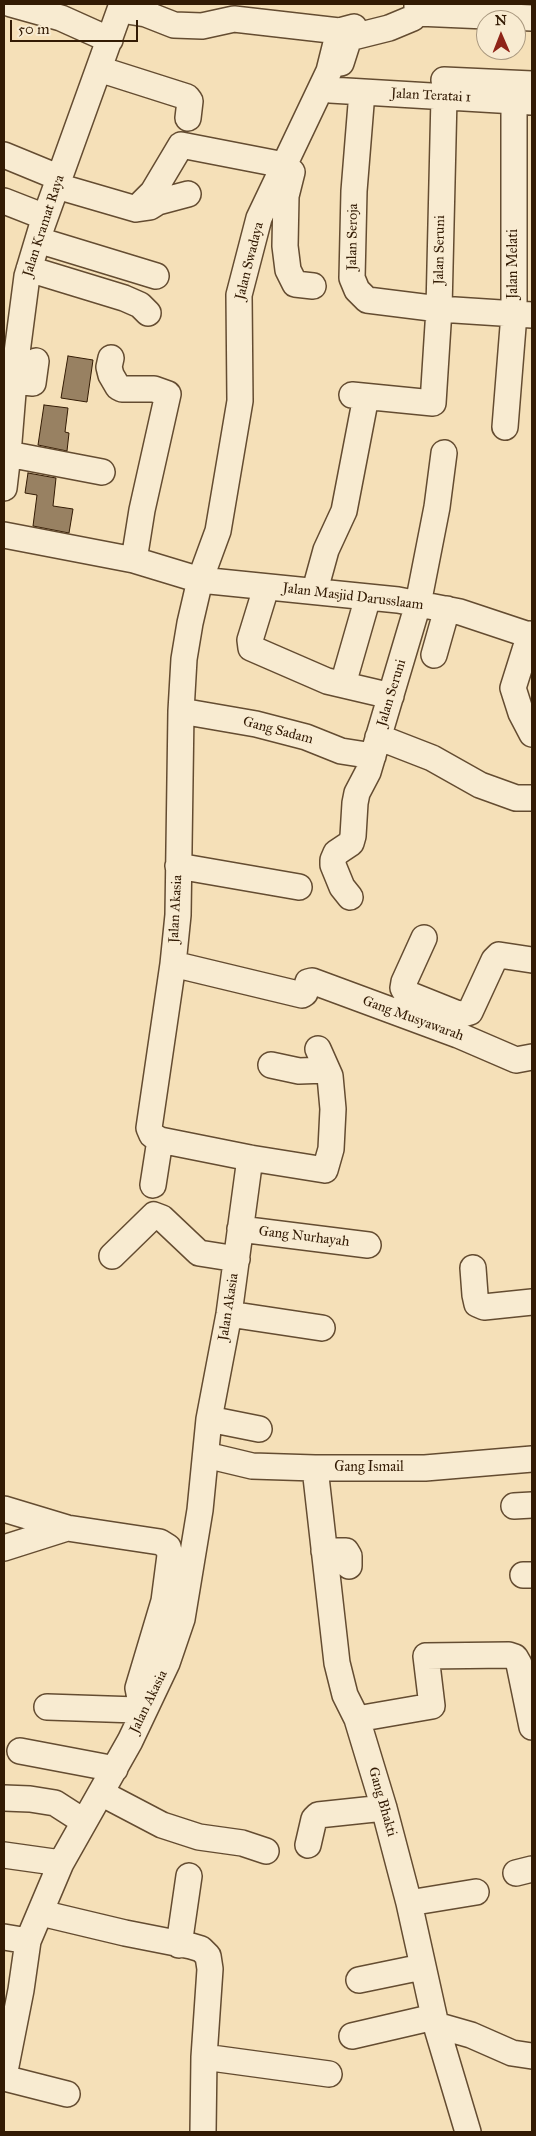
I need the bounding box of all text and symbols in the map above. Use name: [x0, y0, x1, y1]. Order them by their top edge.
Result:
scale bar: [12, 10, 140, 42]
north arrow: [476, 10, 526, 60]
text: N: [495, 12, 507, 29]
text: 50 m: [18, 20, 50, 38]
street label: Jalan Teratai 1: [390, 86, 472, 106]
street label: Jalan Kramat Raya: [20, 173, 68, 279]
street label: Jalan Seroja: [344, 203, 362, 271]
street label: Jalan Seruni: [431, 215, 449, 285]
street label: Jalan Swadaya: [232, 220, 268, 302]
street label: Jalan Melati: [506, 229, 522, 299]
street label: Jalan Masjid Darusslaam: [282, 580, 424, 614]
street label: Jalan Seruni: [374, 657, 410, 729]
street label: Gang Sadam: [241, 714, 315, 748]
street label: Jalan Akasia: [166, 874, 186, 944]
street label: Gang Musyawarah: [360, 993, 466, 1045]
street label: Gang Nurhayah: [258, 1223, 350, 1251]
street label: Jalan Akasia: [215, 1272, 243, 1342]
street label: Gang Ismail: [334, 1460, 404, 1476]
street label: Jalan Akasia: [126, 1668, 172, 1736]
street label: Gang Bhakti: [364, 1765, 400, 1839]

